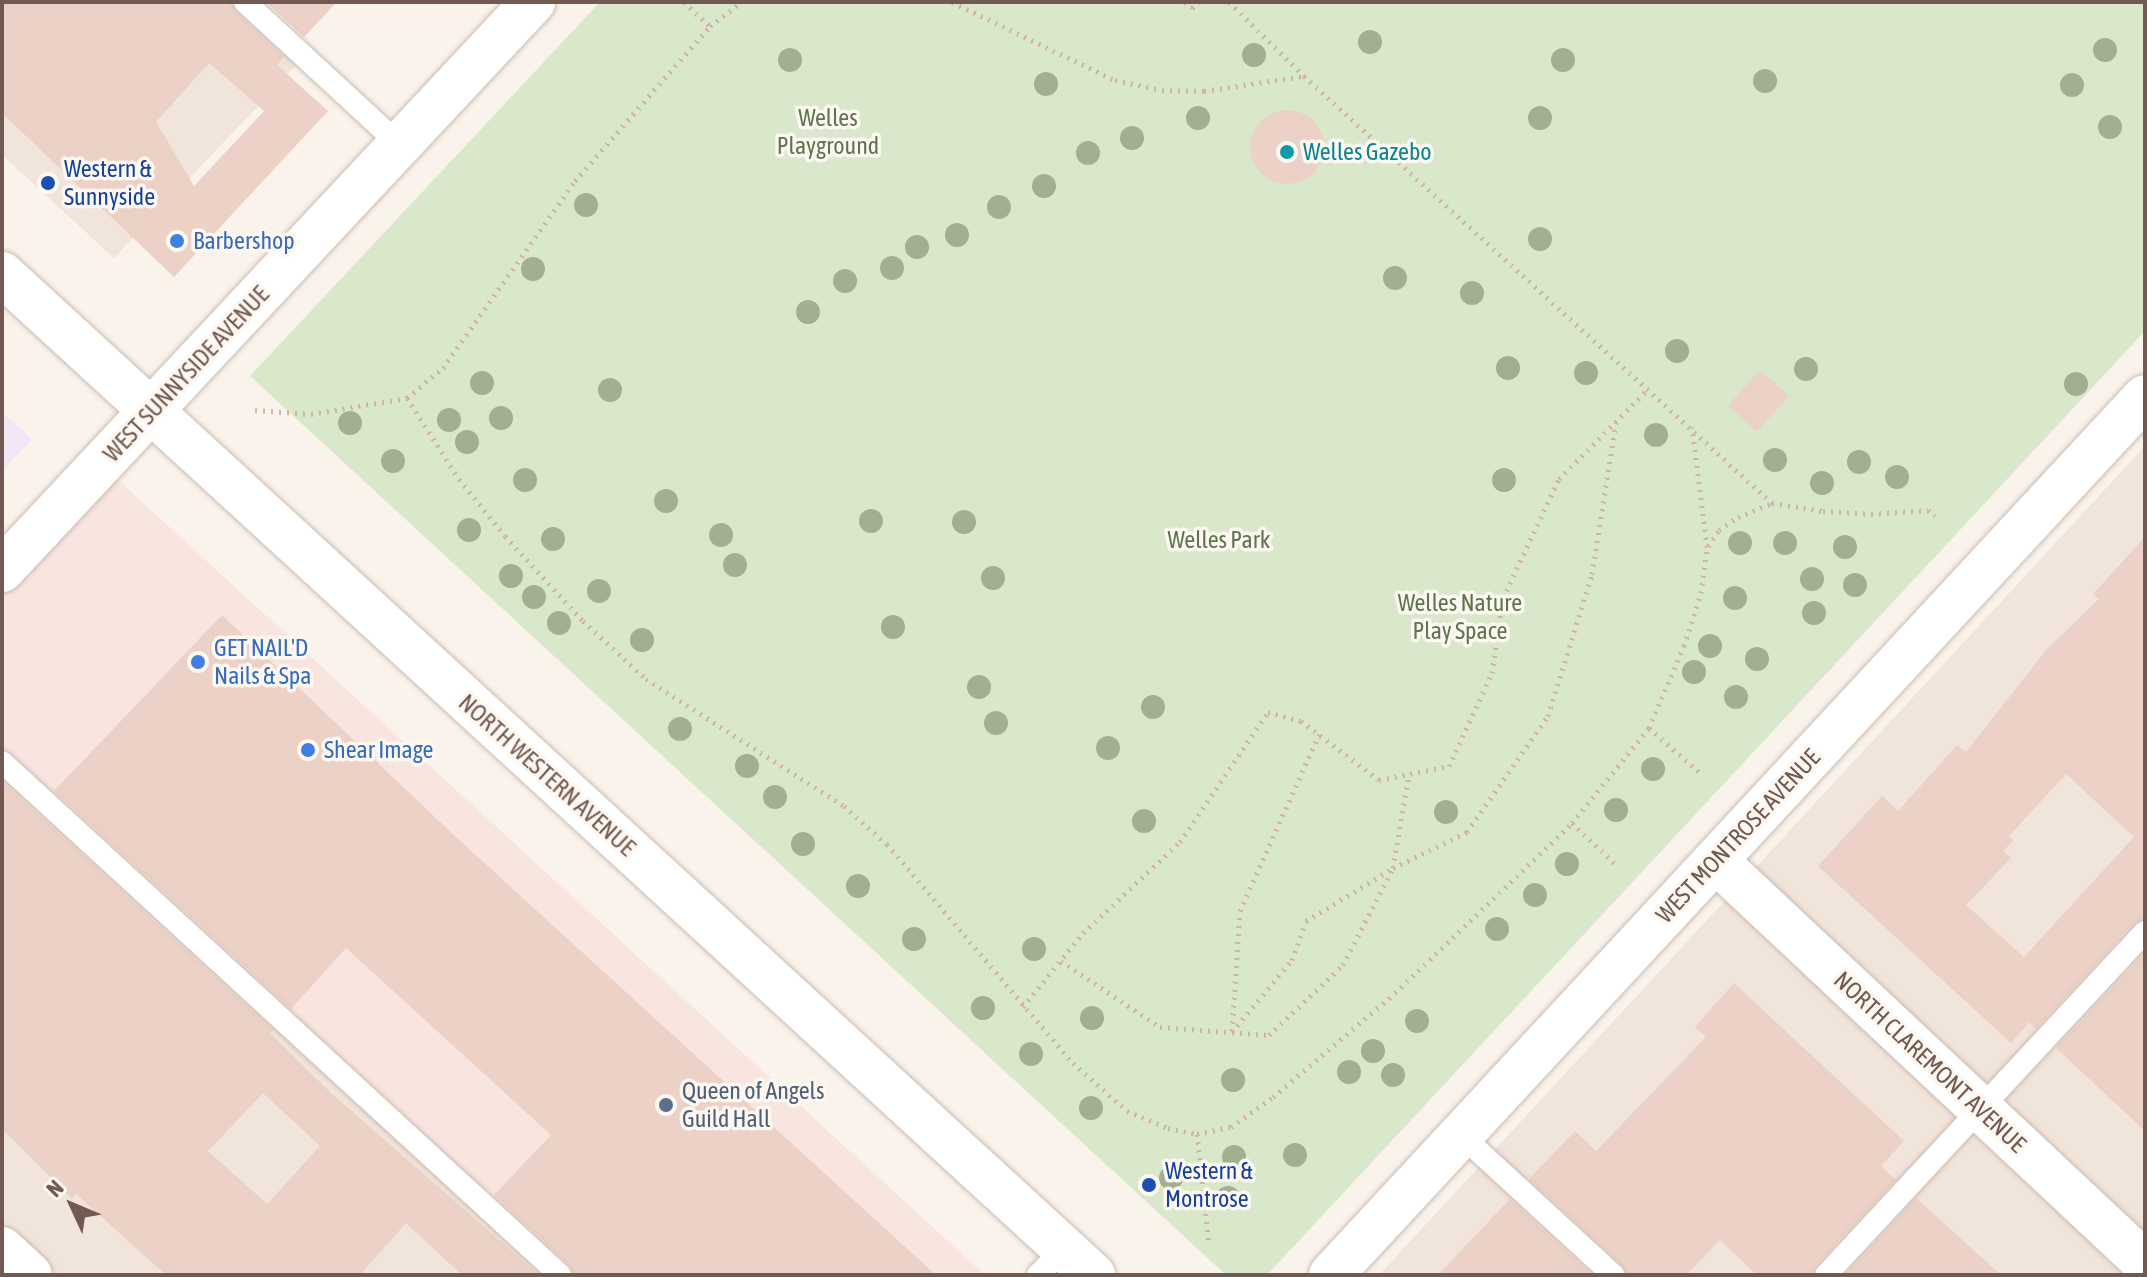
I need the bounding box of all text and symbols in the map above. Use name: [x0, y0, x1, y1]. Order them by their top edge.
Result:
park label: Welles Playground: [777, 104, 879, 160]
place label: Welles Gazebo: [1303, 138, 1432, 166]
marker: Welles Gazebo: [1278, 143, 1296, 161]
place label: Western & Sunnyside: [64, 155, 155, 211]
marker: Western & Sunnyside: [39, 174, 57, 192]
place label: Barbershop: [193, 227, 295, 255]
marker: Barbershop: [168, 232, 186, 250]
street label: WEST SUNNYSIDE AVENUE: [97, 280, 275, 468]
park label: Welles Park: [1168, 526, 1270, 554]
park label: Welles Nature Play Space: [1398, 589, 1522, 645]
place label: GET NAIL'D Nails & Spa: [214, 634, 311, 690]
marker: GET NAIL'D Nails & Spa: [189, 653, 207, 671]
street label: NORTH WESTERN AVENUE: [453, 688, 641, 862]
place label: Shear Image: [324, 736, 433, 764]
marker: Shear Image: [299, 741, 317, 759]
street label: WEST MONTROSE AVENUE: [1650, 743, 1826, 929]
street label: NORTH CLAREMONT AVENUE: [1828, 966, 2032, 1158]
place label: Queen of Angels Guild Hall: [682, 1077, 824, 1133]
marker: Queen of Angels Guild Hall: [657, 1096, 675, 1114]
place label: Western & Montrose: [1165, 1157, 1253, 1213]
north arrow: [32, 1165, 112, 1245]
text: N: [41, 1175, 69, 1202]
marker: Western & Montrose: [1140, 1176, 1158, 1194]

